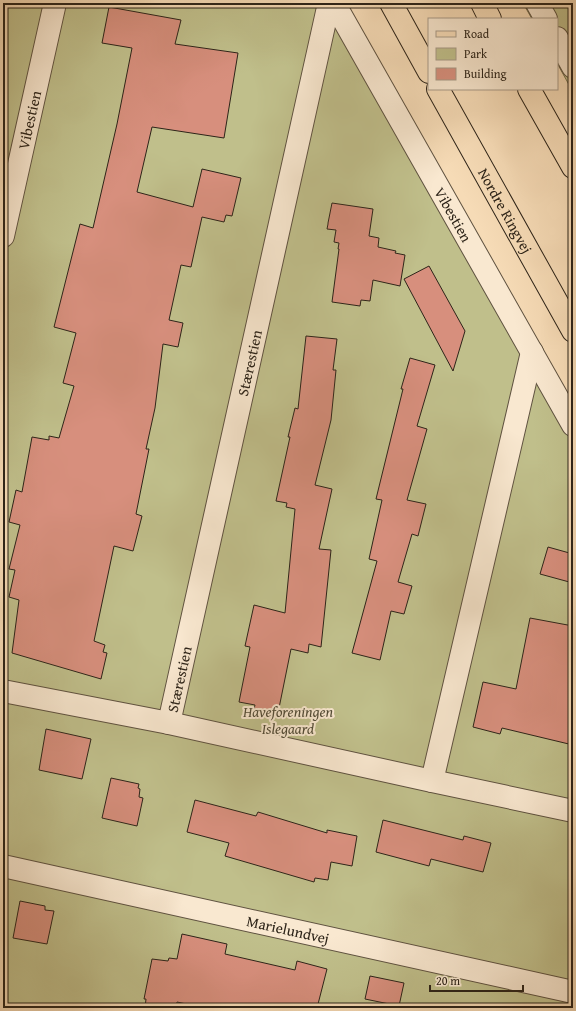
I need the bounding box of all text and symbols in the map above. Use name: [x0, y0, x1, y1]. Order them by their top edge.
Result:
legend: [428, 18, 558, 90]
text: Road: [464, 25, 490, 42]
text: Park: [464, 45, 488, 62]
text: Building: [464, 65, 507, 82]
street label: Vibestien: [12, 88, 46, 151]
street label: Nordre Ringvej: [473, 164, 538, 257]
street label: Vibestien: [430, 183, 478, 246]
street label: Stærestien: [232, 327, 267, 398]
street label: Stærestien: [161, 643, 196, 714]
park label: Haveforeningen Islegaard: [242, 701, 333, 739]
street label: Marielundvej: [245, 910, 331, 948]
scale bar: [430, 967, 523, 993]
text: 20 m: [436, 972, 460, 989]

